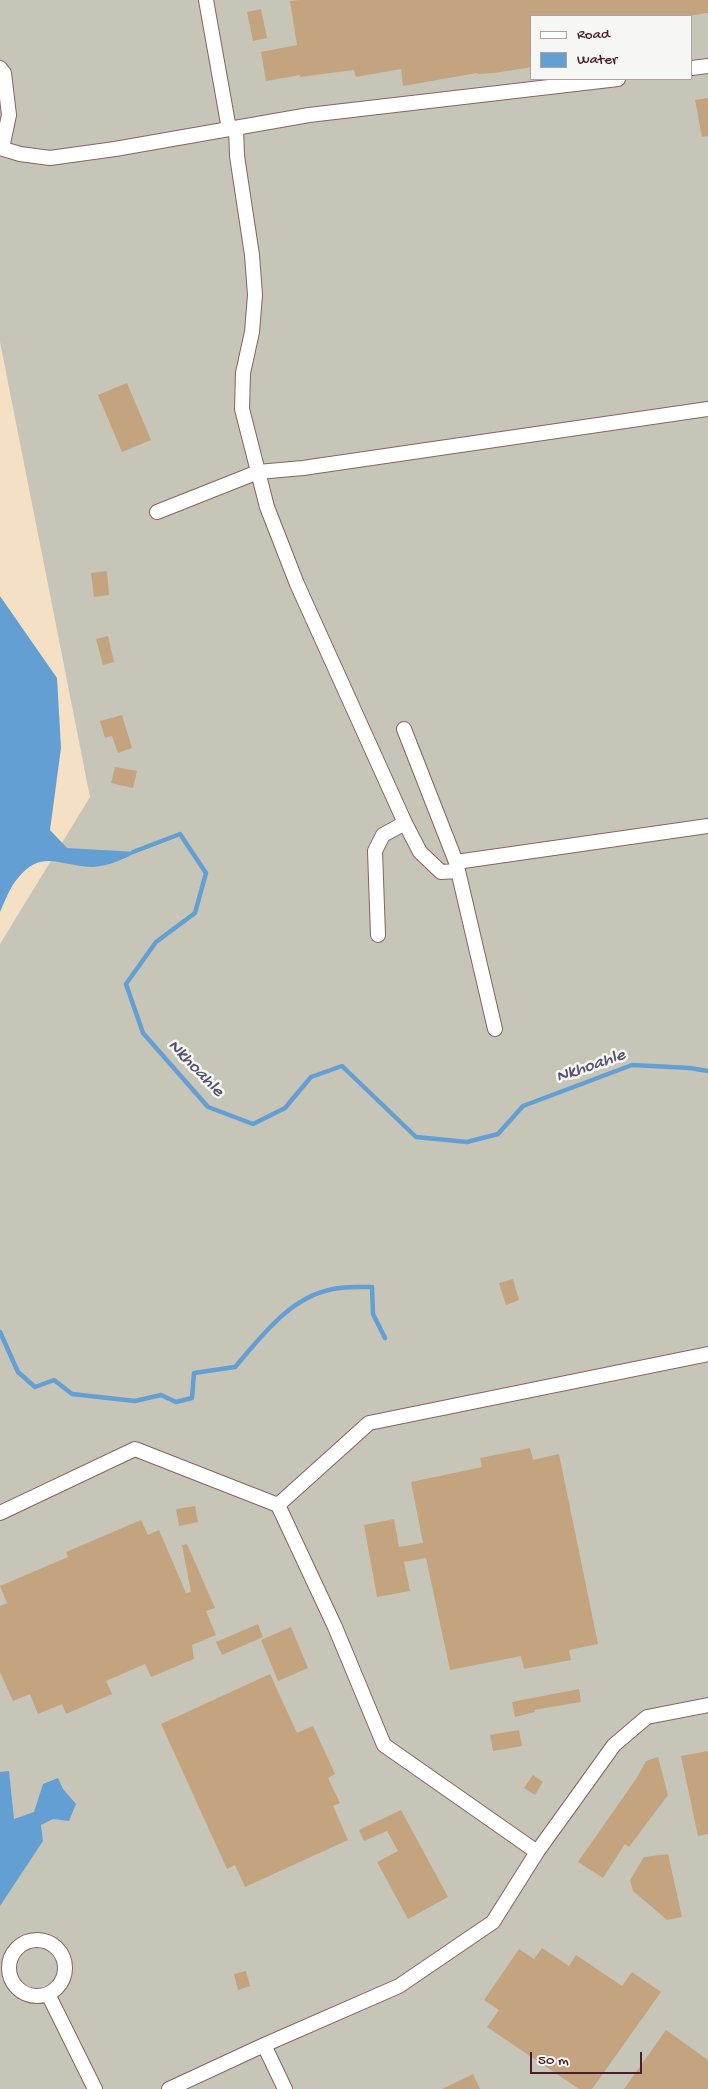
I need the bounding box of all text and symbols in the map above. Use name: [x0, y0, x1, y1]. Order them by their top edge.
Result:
legend: [530, 15, 693, 80]
text: Road: [577, 26, 610, 44]
text: Water: [577, 51, 617, 69]
water label: Nkhoahle: [162, 1036, 228, 1102]
water label: Nkhoahle: [554, 1045, 628, 1089]
scale bar: [533, 2042, 646, 2074]
text: 50 m: [538, 2052, 569, 2070]

